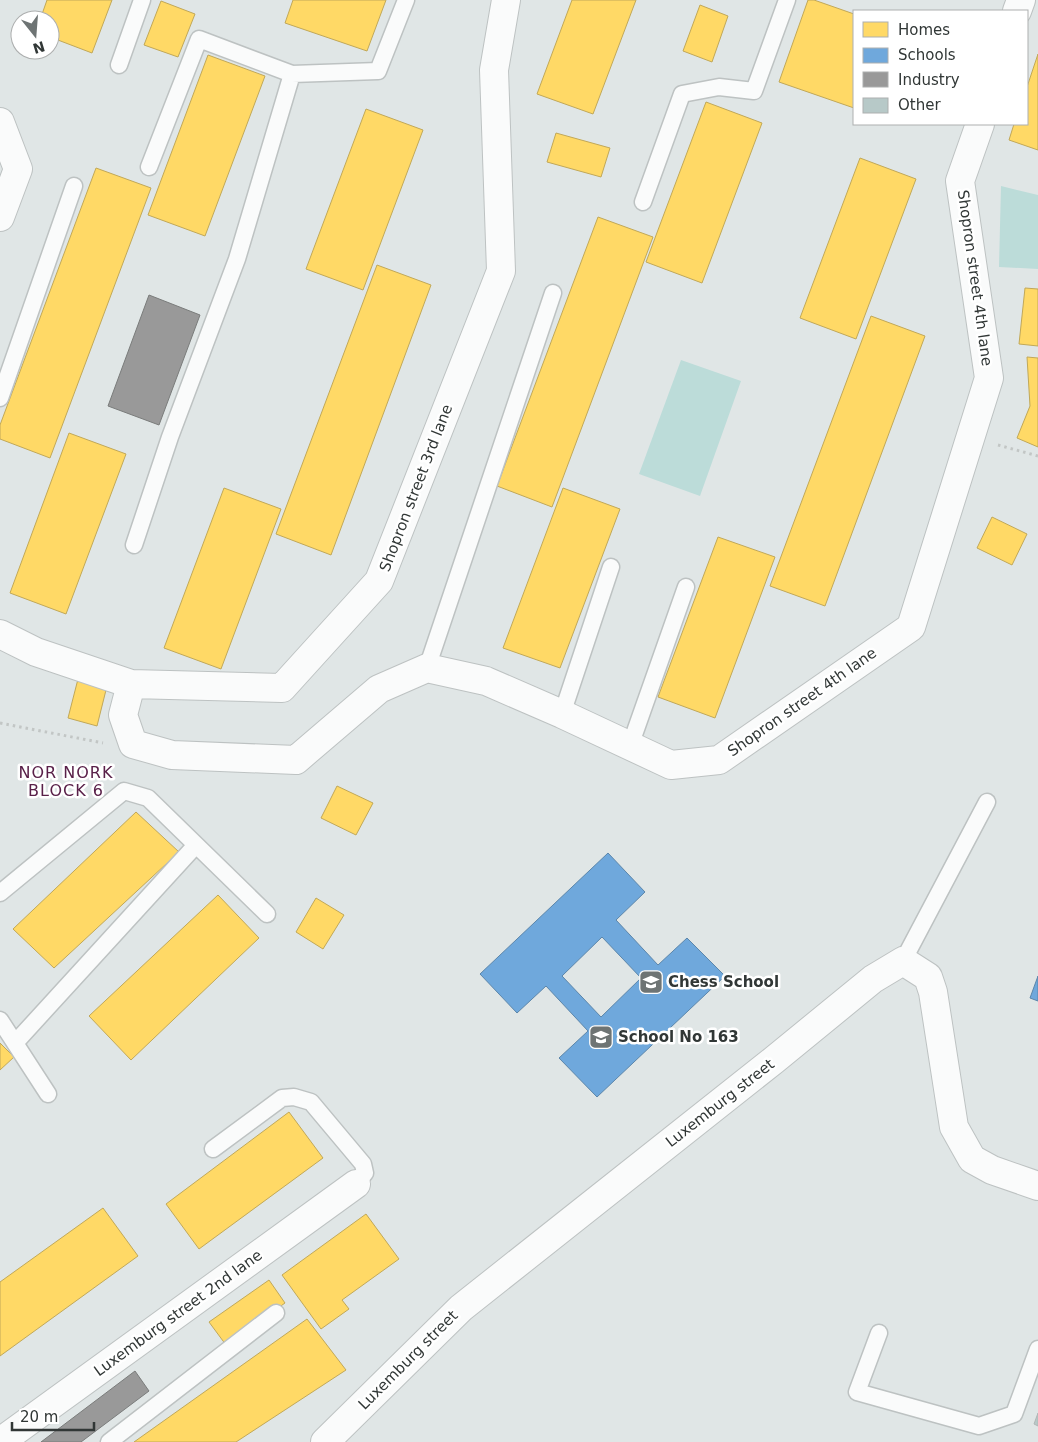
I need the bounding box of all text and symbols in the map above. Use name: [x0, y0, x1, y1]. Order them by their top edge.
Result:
north arrow: [10, 10, 60, 60]
legend: [853, 10, 1028, 125]
text: Homes: [898, 21, 950, 39]
text: N: [31, 38, 47, 57]
text: Schools: [898, 46, 956, 64]
text: Industry: [898, 71, 960, 89]
text: Other: [898, 96, 941, 114]
street label: Shopron street 4th lane: [954, 189, 996, 367]
street label: Shopron street 3rd lane: [376, 402, 456, 574]
street label: Shopron street 4th lane: [724, 644, 880, 760]
district label: NOR NORK BLOCK 6: [19, 763, 113, 800]
school or university icon: Chess School: [638, 969, 664, 995]
place label: Chess School: [668, 973, 779, 991]
school or university icon: School No 163: [588, 1024, 614, 1050]
place label: School No 163: [618, 1028, 739, 1046]
street label: Luxemburg street: [662, 1055, 778, 1151]
street label: Luxemburg street 2nd lane: [91, 1246, 265, 1380]
street label: Luxemburg street: [355, 1307, 461, 1413]
scale bar: [12, 1400, 95, 1432]
text: 20 m: [20, 1408, 58, 1426]

